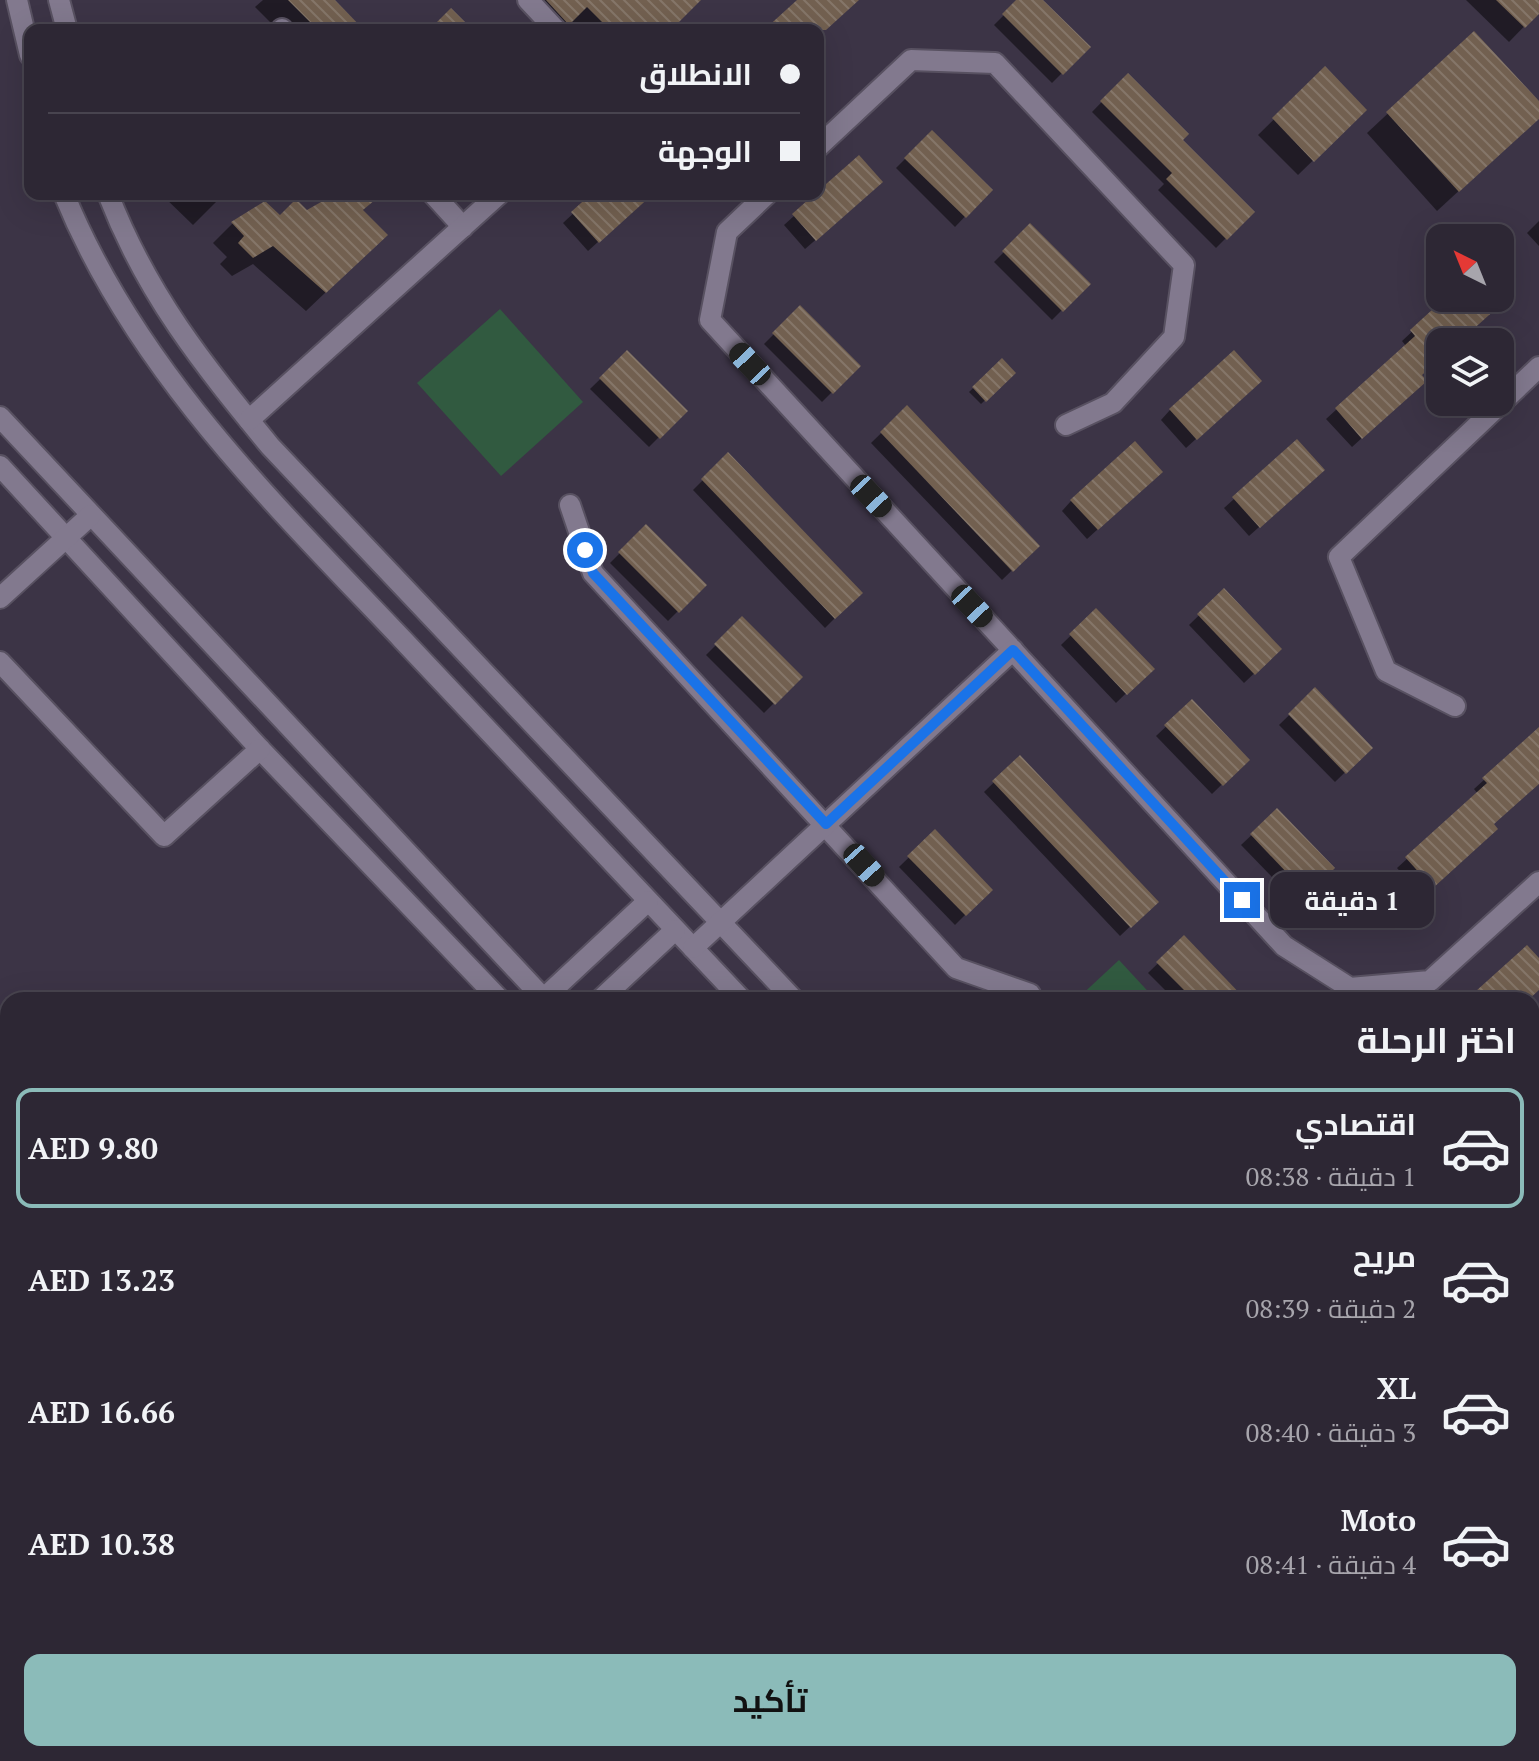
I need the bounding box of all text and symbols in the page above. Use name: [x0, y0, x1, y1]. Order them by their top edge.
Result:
text: الانطلاق: [639, 54, 752, 94]
text: الوجهة: [658, 131, 752, 171]
north arrow: [1426, 224, 1514, 312]
map controls: [1426, 224, 1514, 416]
button: layers: [1426, 328, 1514, 416]
car: [725, 338, 775, 390]
car: [846, 470, 896, 522]
route start: [567, 532, 603, 568]
car: [947, 580, 997, 632]
car: [839, 839, 889, 891]
callout: 1 دقيقة: [1270, 872, 1434, 928]
route end: [1224, 882, 1260, 918]
text: 1 دقيقة: [1304, 883, 1400, 917]
text: اختر الرحلة: [1357, 1016, 1516, 1063]
text: اقتصادي: [1295, 1104, 1416, 1144]
icon: car: [1440, 1112, 1512, 1184]
text: AED 9.80: [28, 1128, 158, 1168]
text: 1 دقيقة · 08:38: [1245, 1159, 1416, 1193]
text: مريح: [1353, 1236, 1416, 1276]
icon: car: [1440, 1244, 1512, 1316]
text: AED 13.23: [28, 1260, 175, 1300]
text: 2 دقيقة · 08:39: [1245, 1291, 1416, 1325]
text: XL: [1377, 1368, 1416, 1408]
icon: car: [1440, 1376, 1512, 1448]
text: AED 16.66: [28, 1392, 175, 1432]
text: 3 دقيقة · 08:40: [1245, 1415, 1416, 1449]
text: Moto: [1341, 1500, 1416, 1540]
icon: car: [1440, 1508, 1512, 1580]
text: AED 10.38: [28, 1524, 175, 1564]
text: 4 دقيقة · 08:41: [1245, 1547, 1416, 1581]
button: تأكيد: [24, 1654, 1516, 1746]

